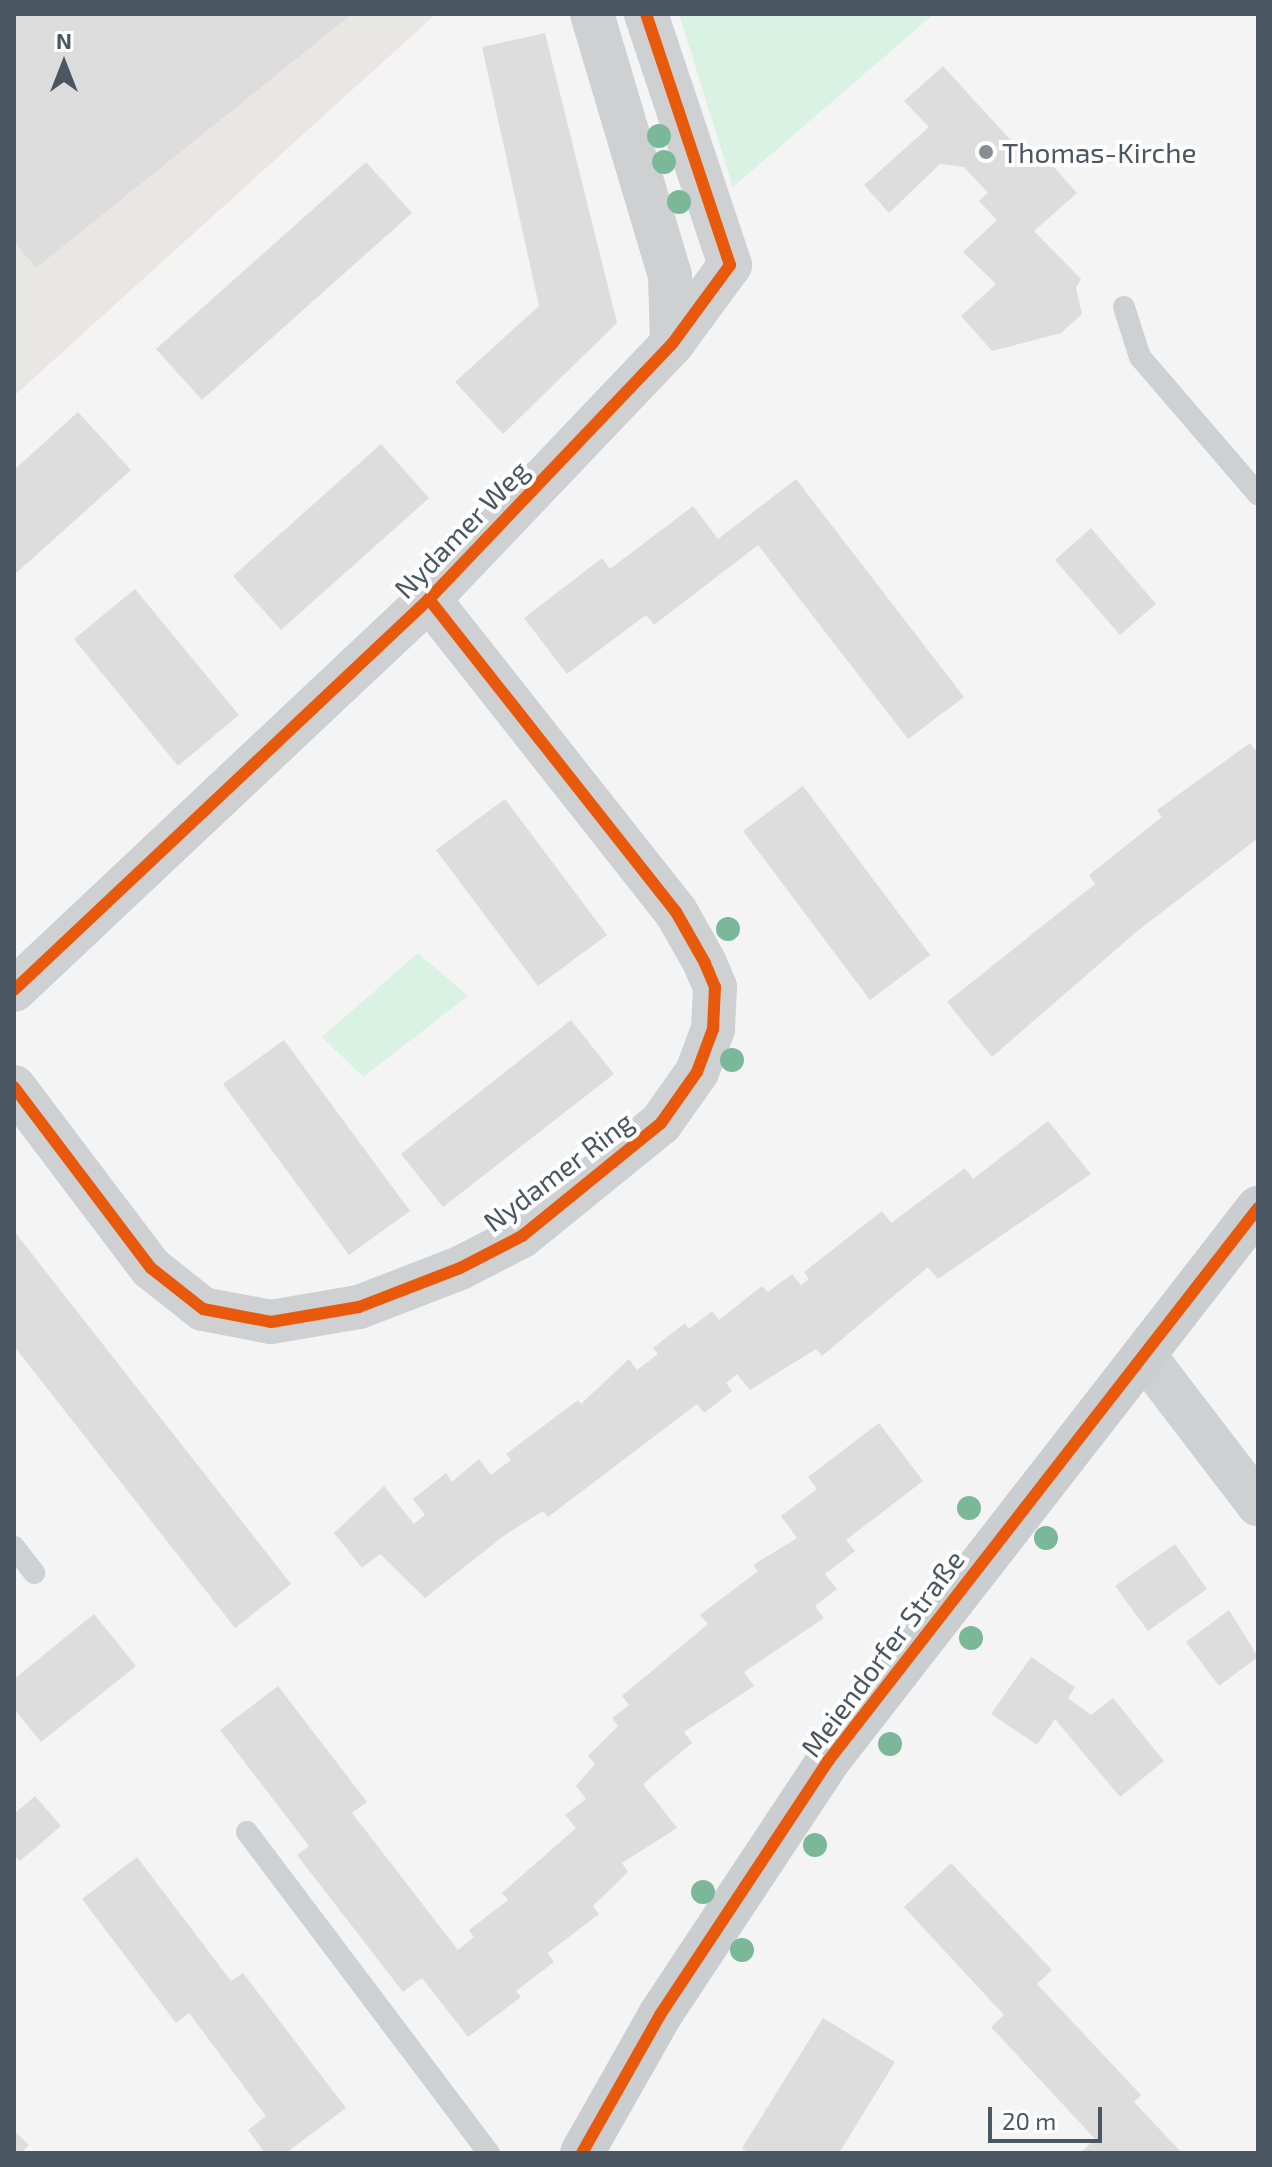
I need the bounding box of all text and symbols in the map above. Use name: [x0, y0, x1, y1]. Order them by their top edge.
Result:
north arrow: [24, 24, 104, 104]
text: N: [56, 27, 72, 53]
place label: Thomas-Kirche: [1002, 135, 1196, 169]
marker: Thomas-Kirche: [977, 143, 995, 161]
street label: Nydamer Weg: [387, 453, 535, 605]
street label: Nydamer Ring: [476, 1104, 640, 1238]
street label: Meiendorfer Straße: [793, 1543, 971, 1763]
scale bar: [992, 2091, 1106, 2141]
text: 20 m: [1002, 2106, 1056, 2135]

